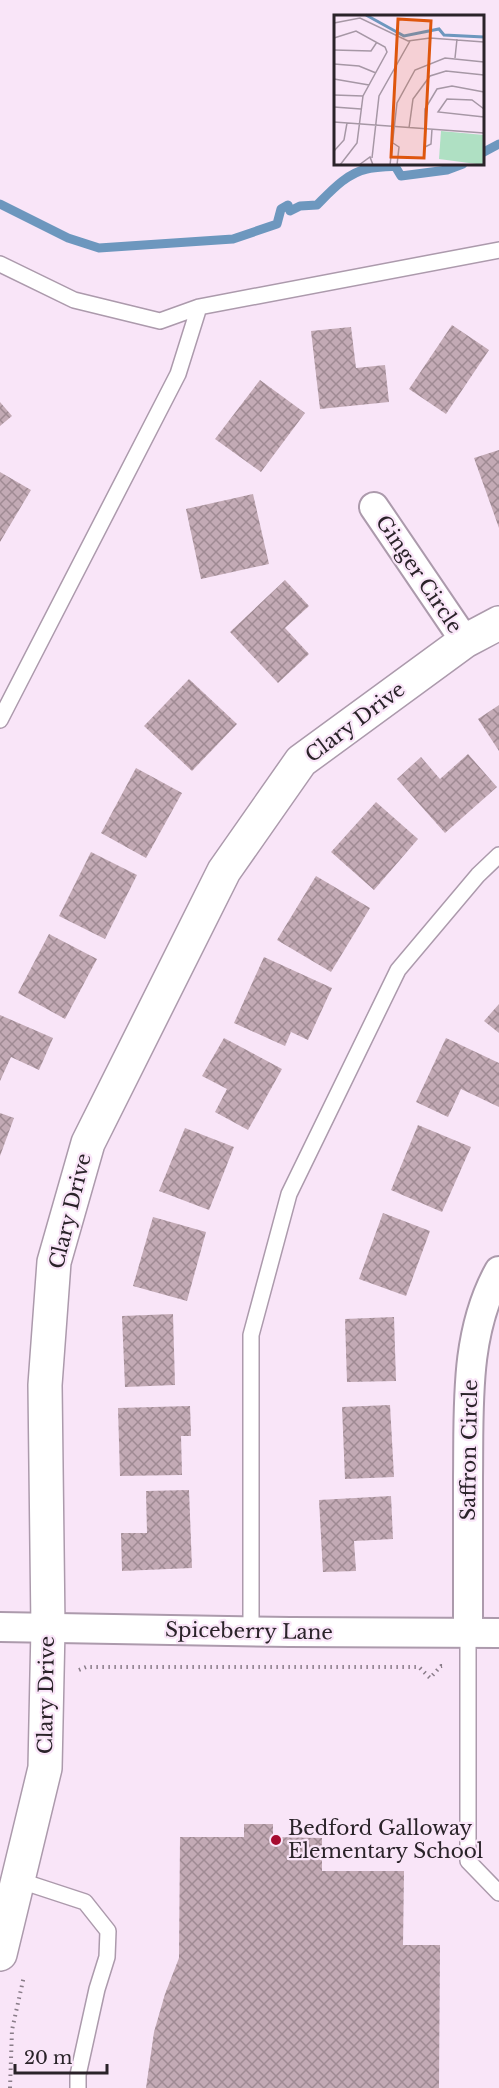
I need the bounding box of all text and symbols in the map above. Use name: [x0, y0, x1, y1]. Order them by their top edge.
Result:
inset map: [334, 15, 484, 165]
street label: Ginger Circle: [371, 511, 467, 637]
street label: Clary Drive: [301, 677, 409, 767]
street label: Clary Drive: [44, 1151, 96, 1271]
street label: Saffron Circle: [456, 1379, 482, 1521]
street label: Spiceberry Lane: [165, 1618, 333, 1644]
street label: Clary Drive: [33, 1636, 59, 1754]
place label: Bedford Galloway Elementary School: [288, 1816, 483, 1863]
marker: Bedford Galloway Elementary School: [269, 1833, 283, 1847]
scale bar: [15, 2037, 106, 2075]
text: 20 m: [24, 2047, 72, 2069]

